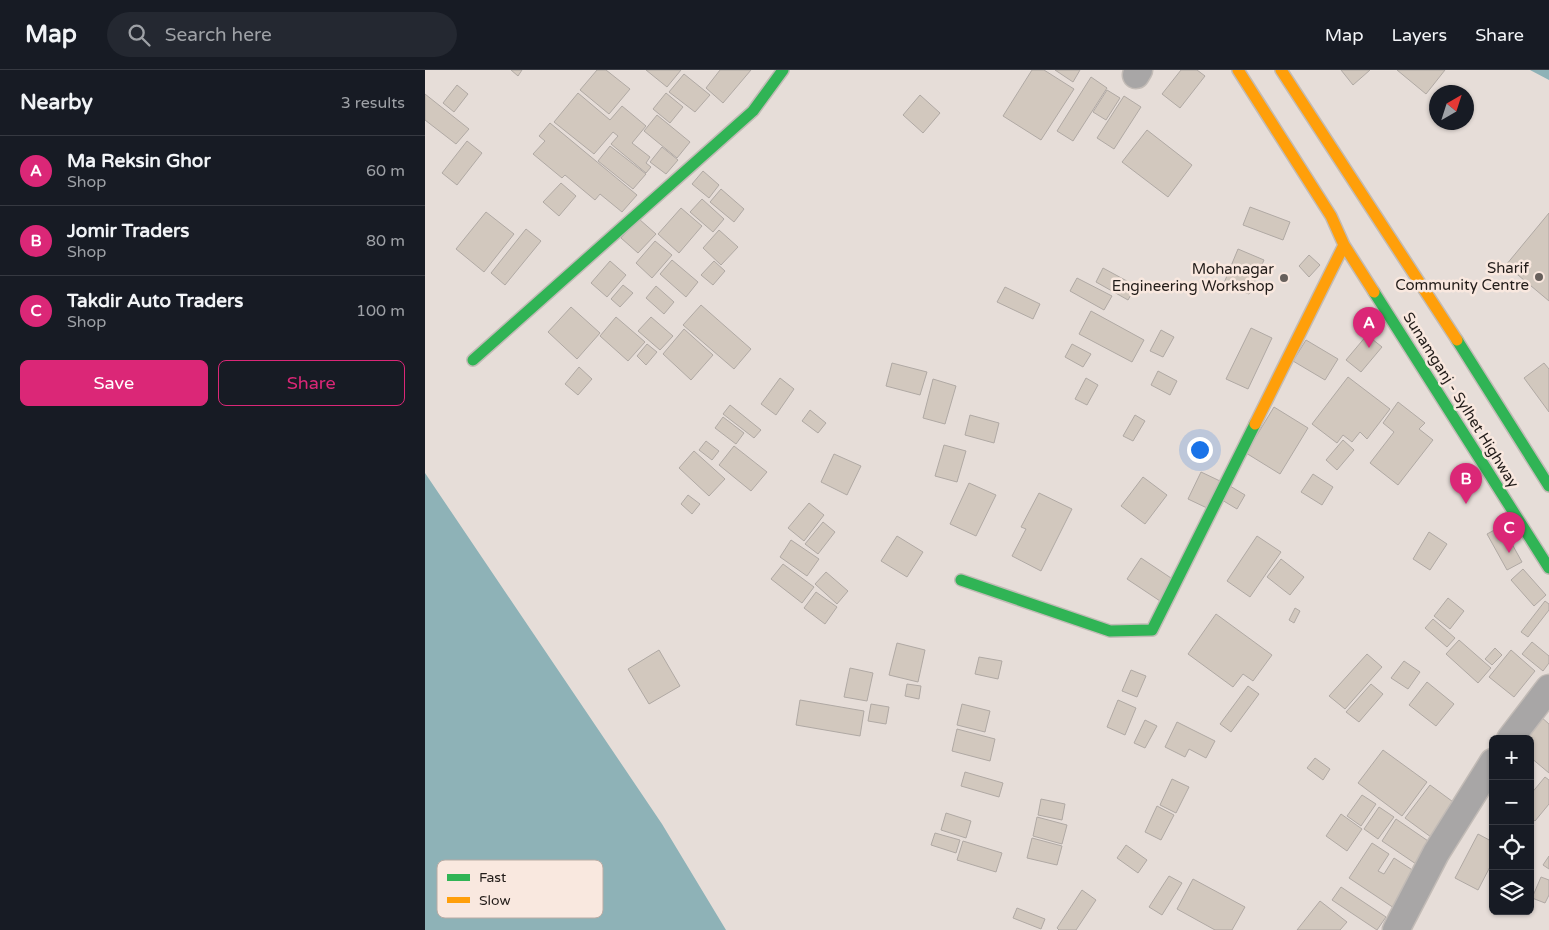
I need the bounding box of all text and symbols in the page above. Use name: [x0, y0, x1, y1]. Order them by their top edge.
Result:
search box: [107, 12, 457, 57]
text: Map: [25, 20, 77, 49]
icon: search: [125, 21, 153, 49]
text: Search here: [165, 24, 272, 46]
text: Map: [1325, 24, 1364, 46]
text: Layers: [1392, 24, 1447, 46]
text: Share: [1475, 24, 1524, 46]
north arrow: [1429, 85, 1474, 130]
text: Nearby: [20, 90, 93, 115]
text: 3 results: [341, 93, 405, 113]
text: Ma Reksin Ghor: [67, 150, 211, 172]
text: A: [30, 161, 42, 181]
text: 60 m: [366, 161, 405, 181]
text: Shop: [67, 172, 106, 192]
text: Jomir Traders: [67, 220, 189, 242]
text: B: [30, 231, 42, 251]
text: 80 m: [366, 231, 405, 251]
text: Shop: [67, 242, 106, 262]
place label: Sharif Community Centre: [1395, 259, 1529, 294]
place label: Mohanagar Engineering Workshop: [1112, 260, 1274, 295]
marker: Sharif Community Centre: [1533, 271, 1545, 283]
marker: Mohanagar Engineering Workshop: [1278, 272, 1290, 284]
text: Takdir Auto Traders: [67, 290, 243, 312]
text: C: [30, 301, 42, 321]
text: 100 m: [356, 301, 405, 321]
pin: A: [1353, 307, 1385, 348]
street label: Sunamganj - Sylhet Highway: [1399, 309, 1523, 491]
text: Shop: [67, 312, 106, 332]
button: Save: [20, 360, 208, 406]
button: Share: [218, 360, 405, 406]
your location: [1187, 437, 1213, 463]
pin: B: [1450, 463, 1482, 504]
pin: C: [1493, 512, 1525, 553]
map controls: [1489, 735, 1534, 915]
button: +: [1489, 735, 1534, 780]
button: −: [1489, 780, 1534, 825]
button: locate: [1489, 825, 1534, 870]
legend: [437, 860, 603, 918]
text: Fast: [479, 869, 507, 886]
button: layers: [1489, 870, 1534, 915]
text: Slow: [479, 892, 511, 909]

